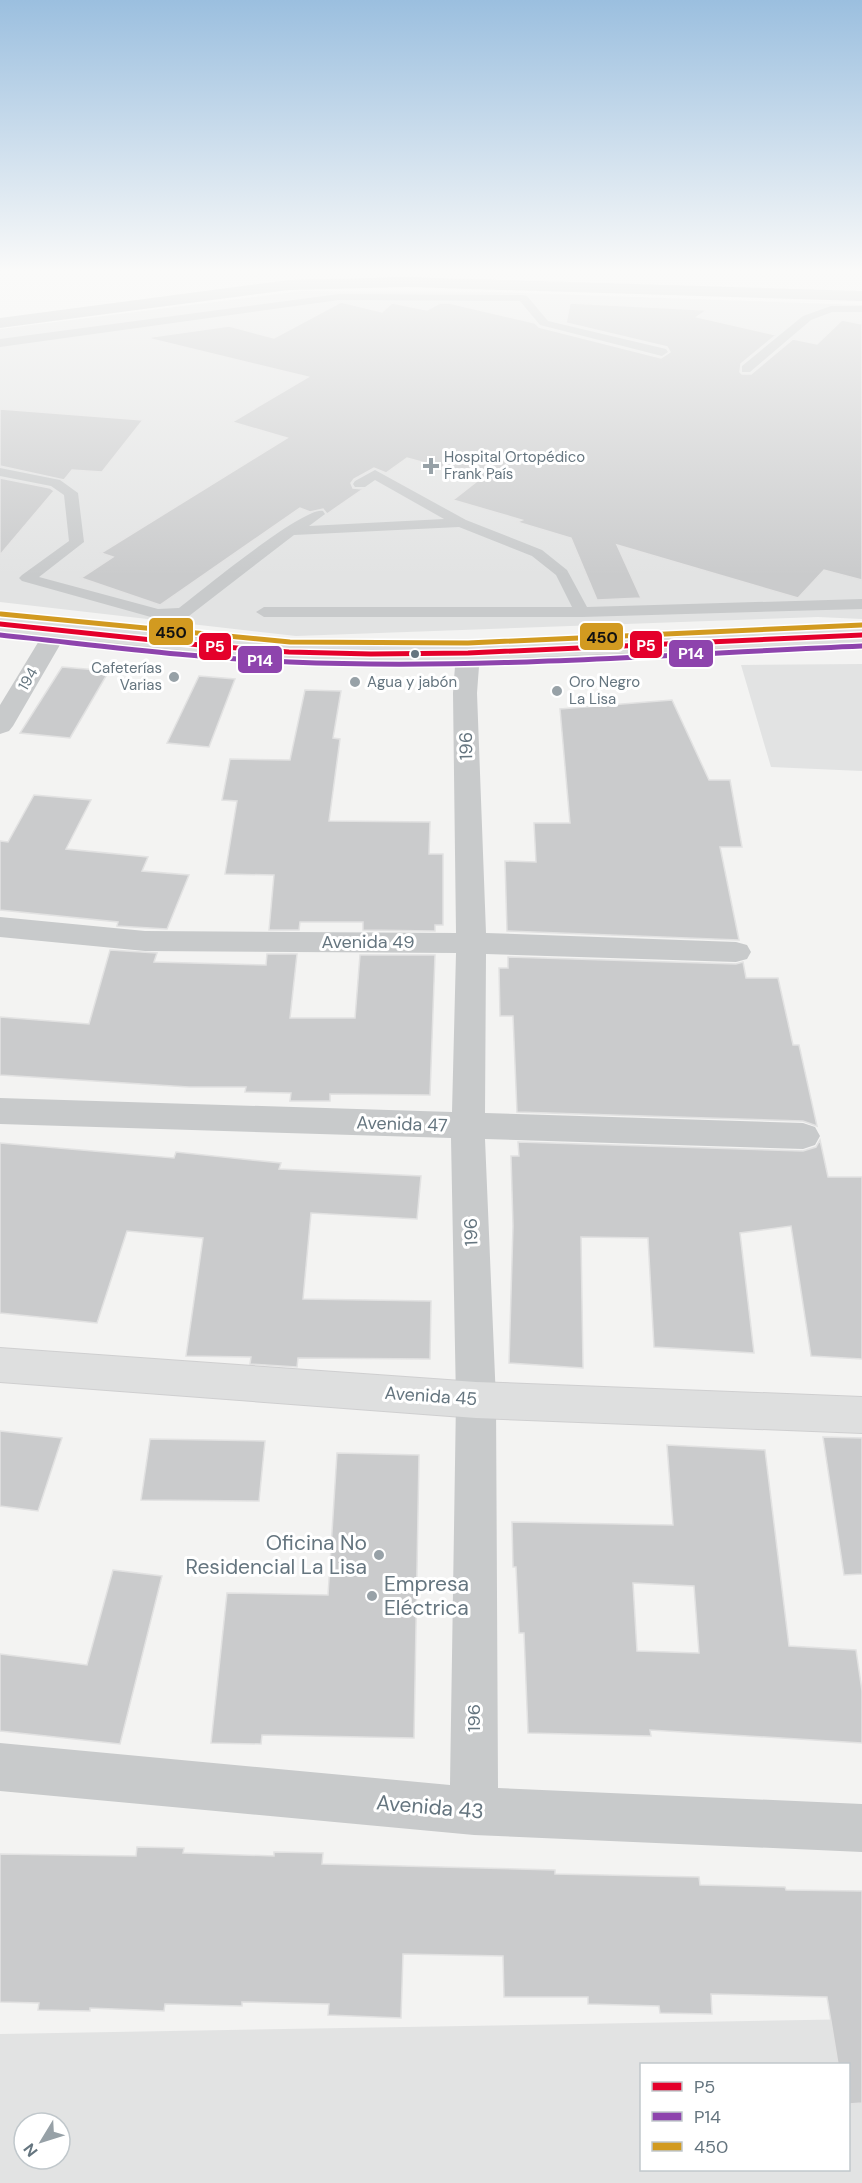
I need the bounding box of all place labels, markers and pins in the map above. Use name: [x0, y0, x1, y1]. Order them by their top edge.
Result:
place label: Hospital Ortopédico Frank País: [444, 447, 585, 484]
marker: Hospital Ortopédico Frank País: [422, 457, 440, 475]
unlabelled marker: [409, 648, 421, 660]
place label: Cafeterías Varias: [91, 658, 162, 695]
marker: Cafeterías Varias: [167, 670, 181, 684]
place label: Agua y jabón: [367, 672, 457, 692]
place label: Oro Negro La Lisa: [569, 672, 640, 709]
marker: Agua y jabón: [348, 675, 362, 689]
marker: Oro Negro La Lisa: [550, 684, 564, 698]
place label: Oficina No Residencial La Lisa: [186, 1529, 367, 1581]
marker: Oficina No Residencial La Lisa: [372, 1548, 386, 1562]
place label: Empresa Eléctrica: [384, 1570, 469, 1622]
marker: Empresa Eléctrica: [365, 1589, 379, 1603]

